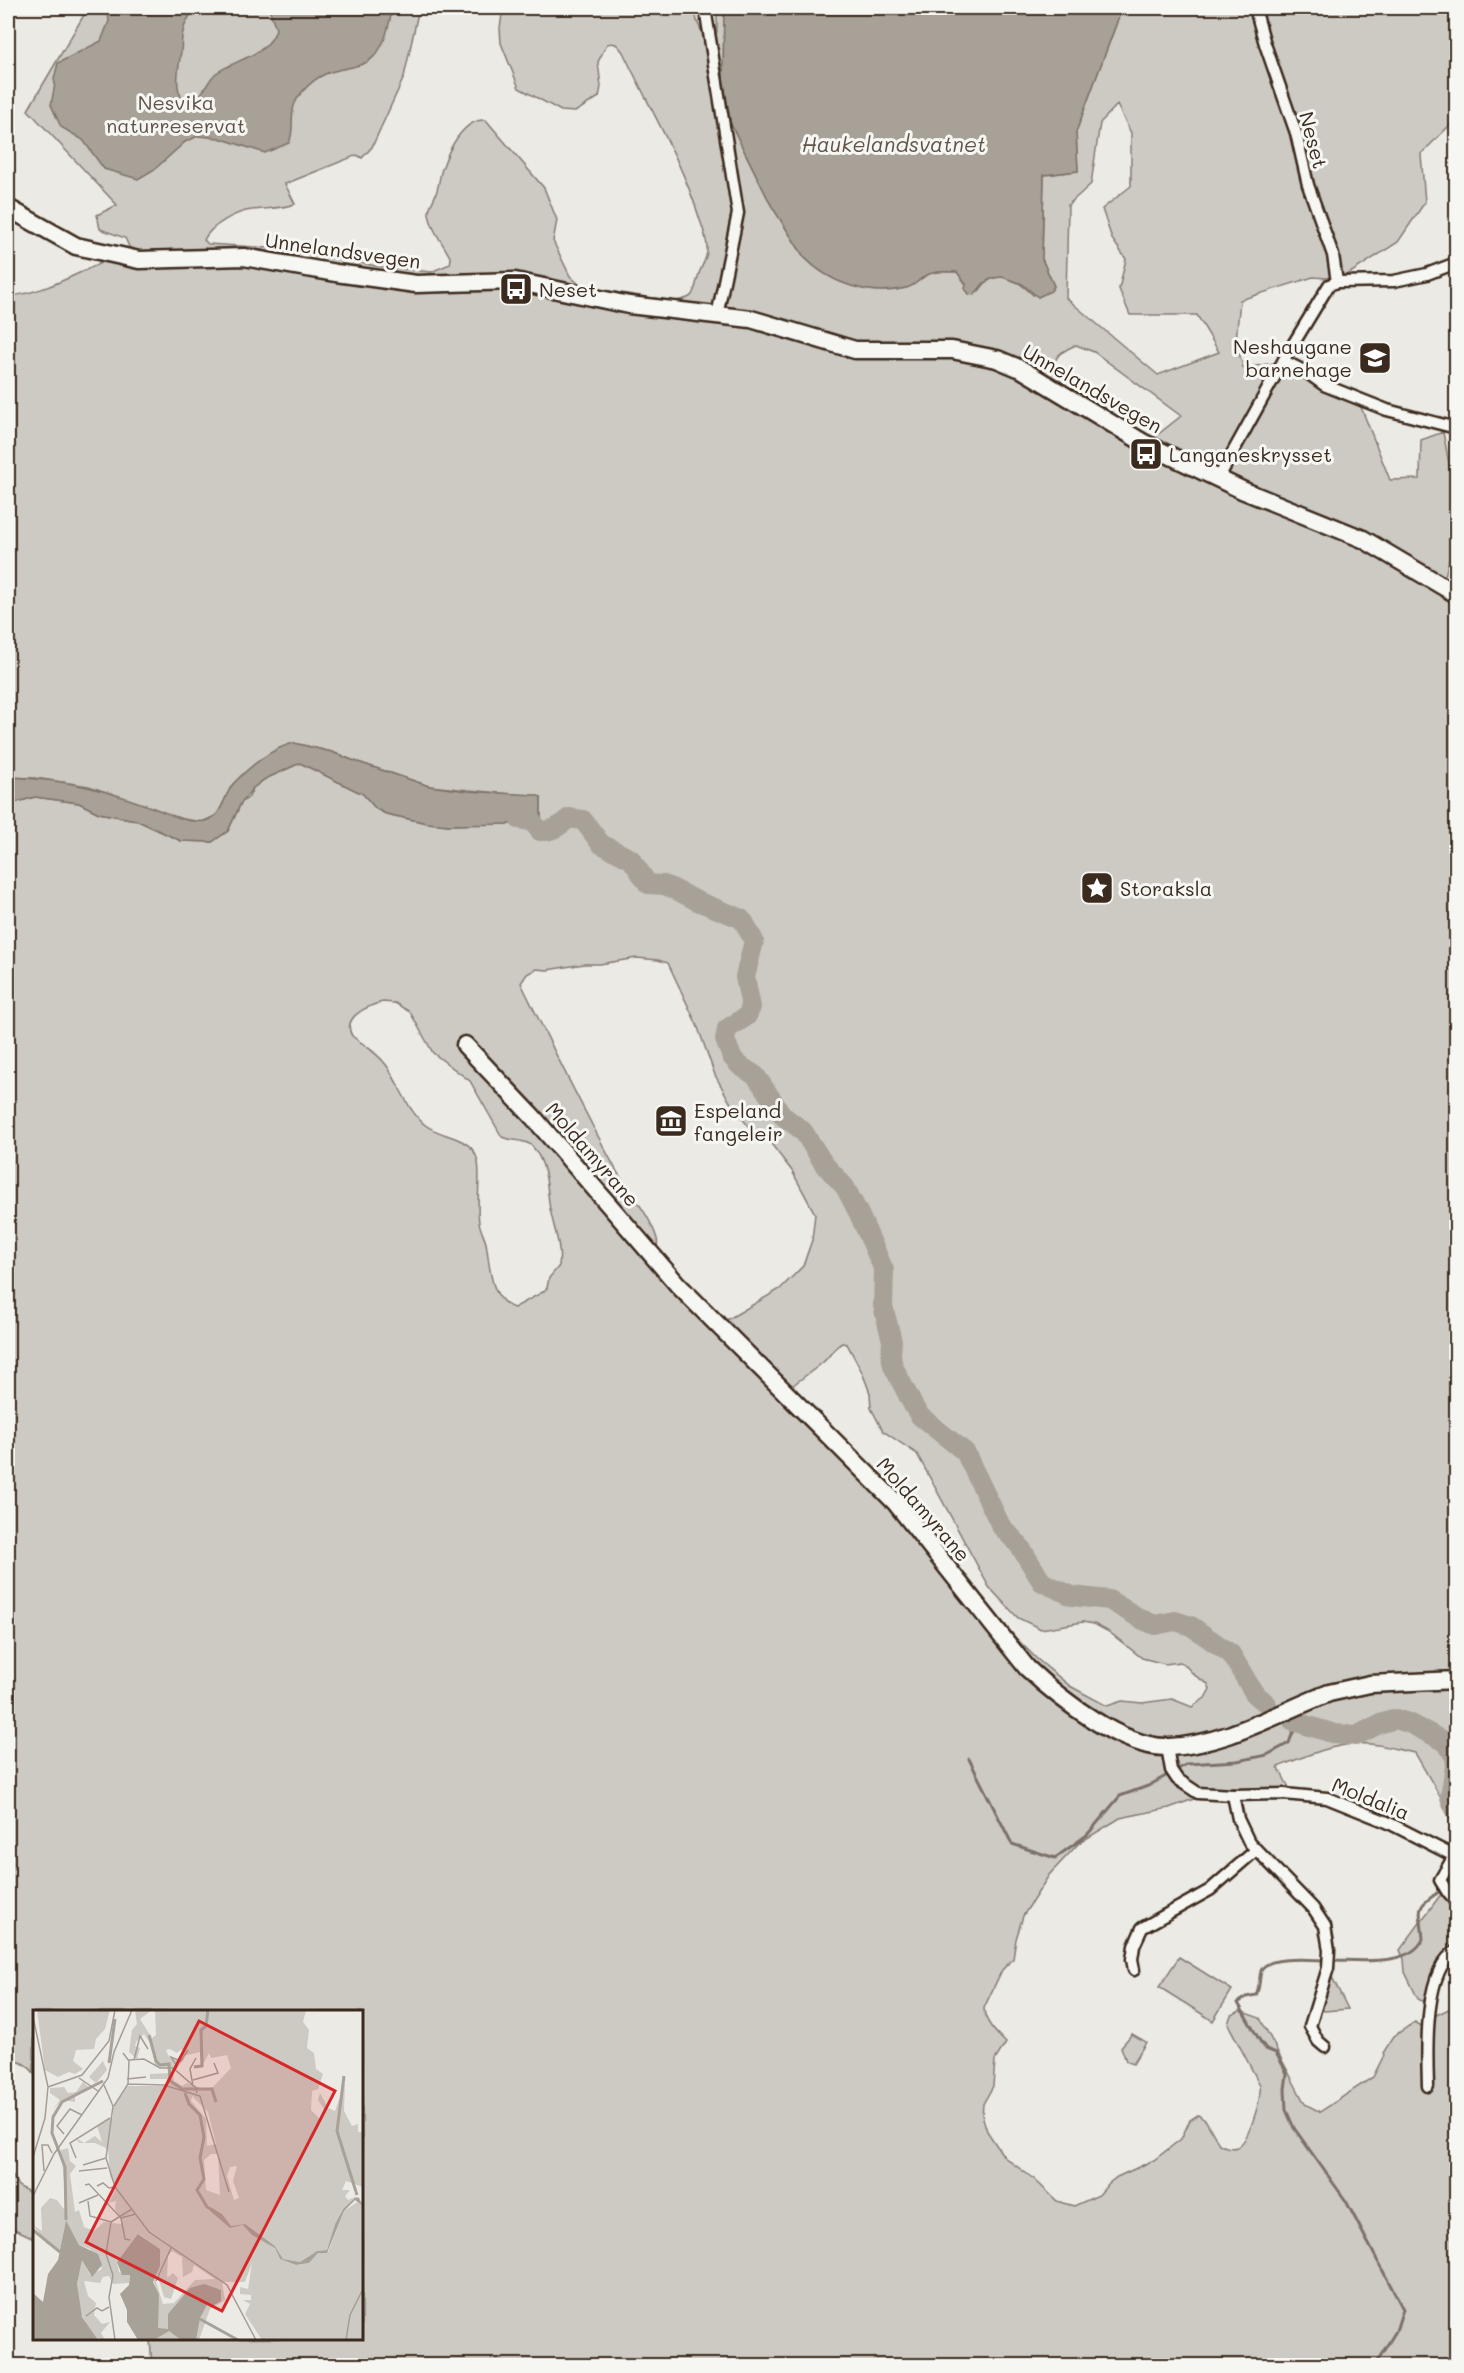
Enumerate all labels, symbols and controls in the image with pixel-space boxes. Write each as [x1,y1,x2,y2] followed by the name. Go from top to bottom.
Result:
[106,89,246,138] park label: Nesvika naturreservat
[1294,109,1334,171] street label: Neset
[802,130,986,157] water label: Haukelandsvatnet
[264,226,422,274] street label: Unnelandsvegen
[498,271,534,307] bus stop icon: Neset
[539,276,597,302] place label: Neset
[1233,333,1352,382] place label: Neshaugane barnehage
[1019,338,1167,438] street label: Unnelandsvegen
[1357,340,1393,376] school or university icon: Neshaugane barnehage
[1128,436,1164,472] bus stop icon: Langaneskrysset
[1169,441,1332,467] place label: Langaneskrysset
[1079,870,1115,906] place icon: Storaksla
[1120,875,1212,901] place label: Storaksla
[540,1096,646,1212] street label: Moldamyrane
[694,1097,783,1146] place label: Espeland fangeleir
[653,1103,689,1139] museum icon: Espeland fangeleir
[871,1451,977,1567] street label: Moldamyrane
[1328,1771,1414,1825] street label: Moldalia
[33,2010,363,2340] inset map

